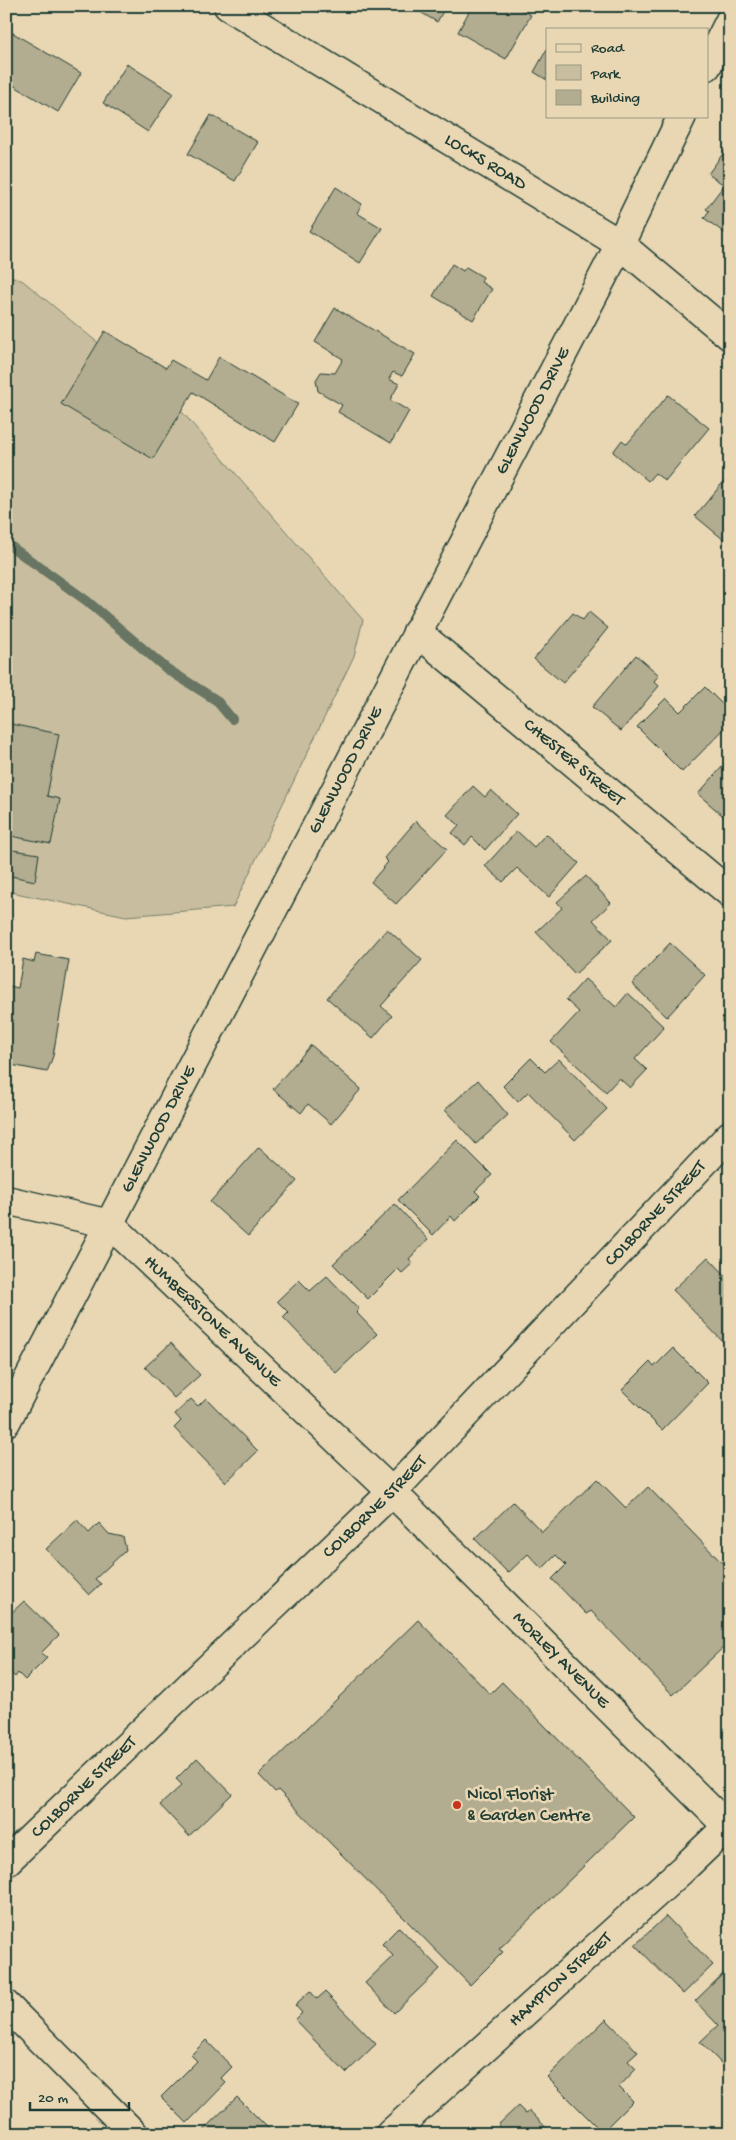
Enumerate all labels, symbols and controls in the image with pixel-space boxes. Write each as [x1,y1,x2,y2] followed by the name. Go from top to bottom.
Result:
[546,28,708,118] legend
[591,40,625,58] text: Road
[590,66,621,84] text: Park
[590,90,640,108] text: Building
[440,129,530,195] street label: LOCKS ROAD
[491,343,575,478] street label: GLENWOOD DRIVE
[304,702,388,837] street label: GLENWOOD DRIVE
[519,714,629,812] street label: CHESTER STREET
[117,1061,201,1197] street label: GLENWOOD DRIVE
[600,1156,711,1271] street label: COLBORNE STREET
[139,1251,286,1392] street label: HUMBERSTONE AVENUE
[319,1450,432,1563] street label: COLBORNE STREET
[508,1607,614,1714] street label: MORLEY AVENUE
[27,1731,142,1843] street label: COLBORNE STREET
[467,1785,591,1827] place label: Nicol Florist & Garden Centre
[451,1799,463,1811] marker: Nicol Florist & Garden Centre
[505,1927,617,2032] street label: HAMPTON STREET
[30,2080,129,2112] scale bar
[38,2090,68,2108] text: 20 m

